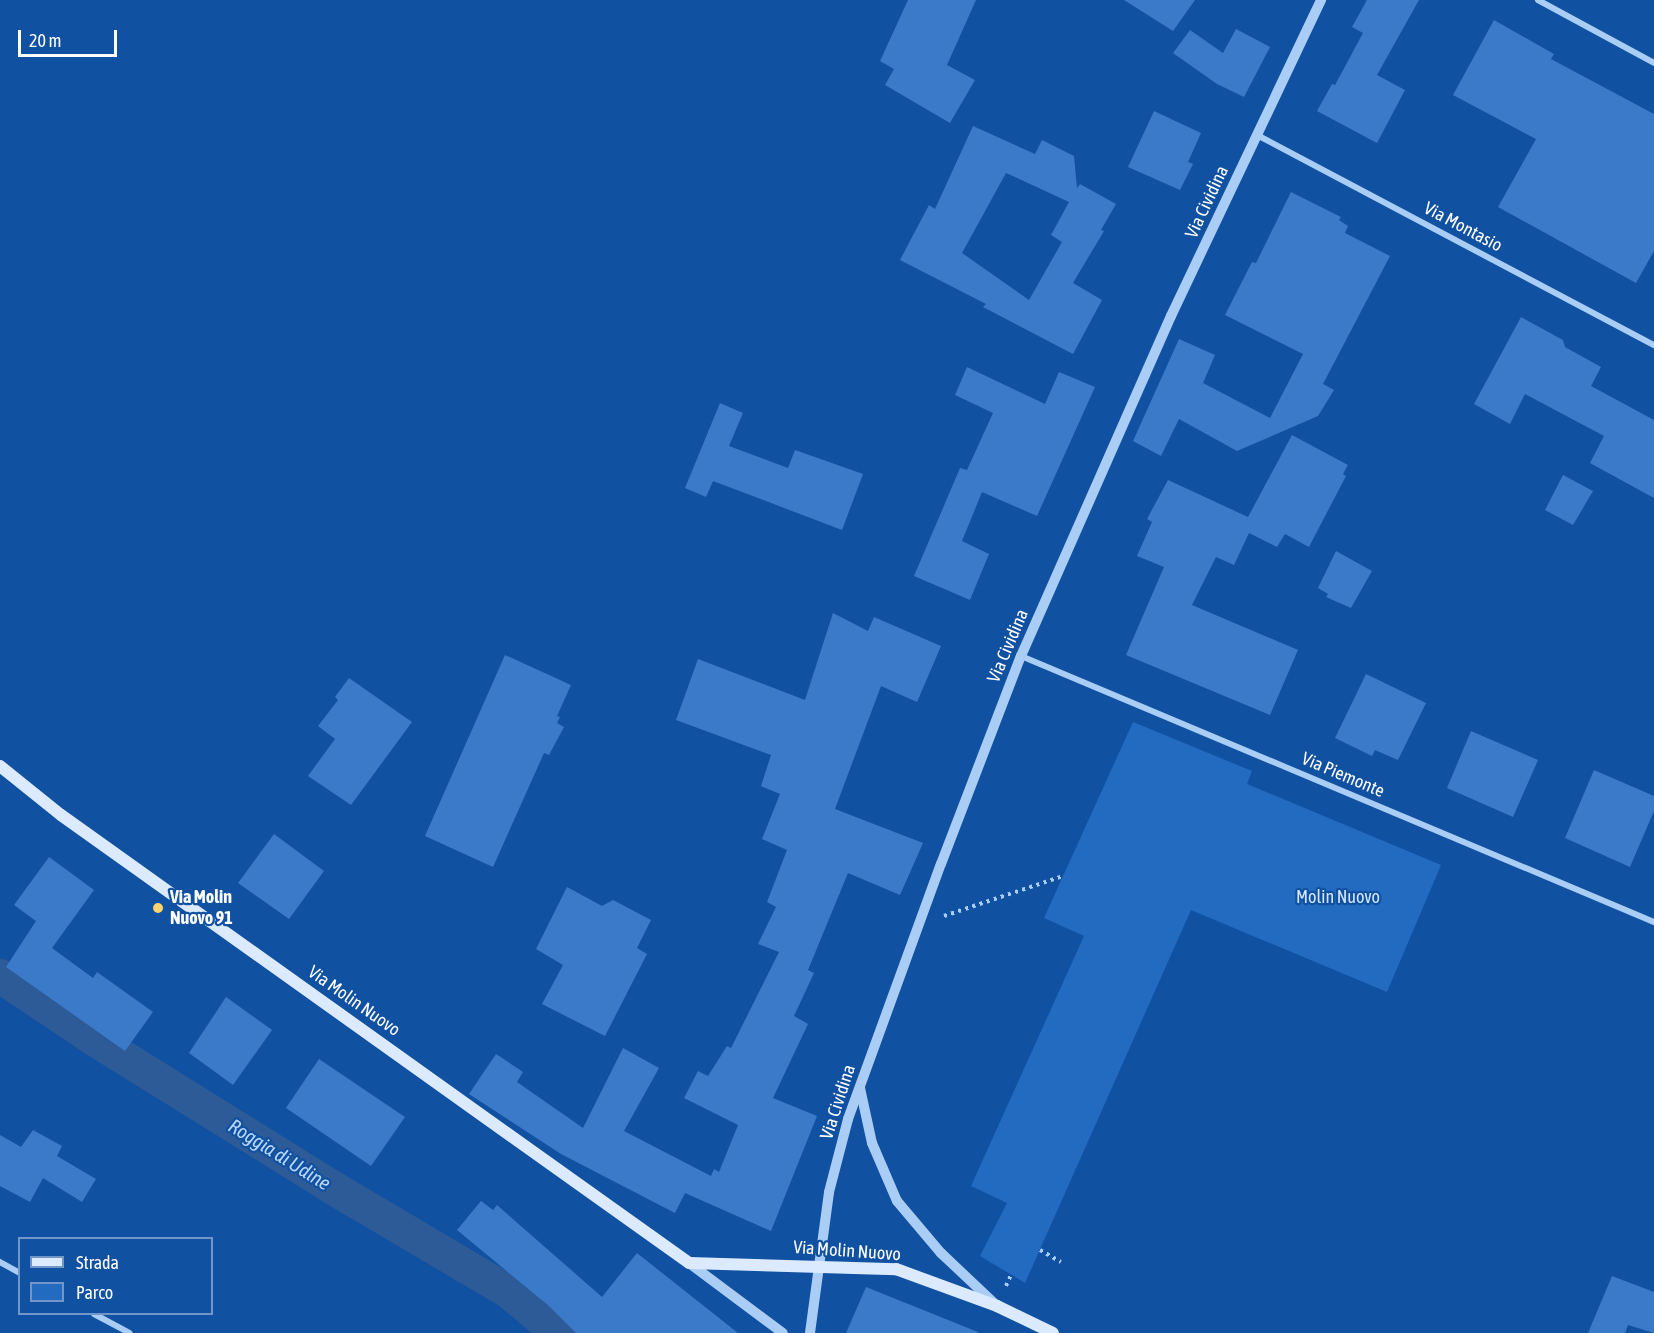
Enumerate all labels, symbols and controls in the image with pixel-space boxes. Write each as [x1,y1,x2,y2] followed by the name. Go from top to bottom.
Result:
[21,18,120,56] scale bar
[29,30,61,51] text: 20 m
[1181,162,1233,242] street label: Via Cividina
[1420,197,1506,257] street label: Via Montasio
[983,606,1033,686] street label: Via Cividina
[1298,748,1388,802] street label: Via Piemonte
[1296,886,1380,908] park label: Molin Nuovo
[170,887,233,930] place label: Via Molin Nuovo 91
[151,901,165,915] marker: Via Molin Nuovo 91
[304,961,404,1041] street label: Via Molin Nuovo
[816,1062,860,1142] street label: Via Cividina
[224,1113,336,1195] water label: Roggia di Udine
[793,1236,901,1266] street label: Via Molin Nuovo
[18,1237,213,1315] legend
[76,1252,119,1273] text: Strada
[76,1282,113,1303] text: Parco

